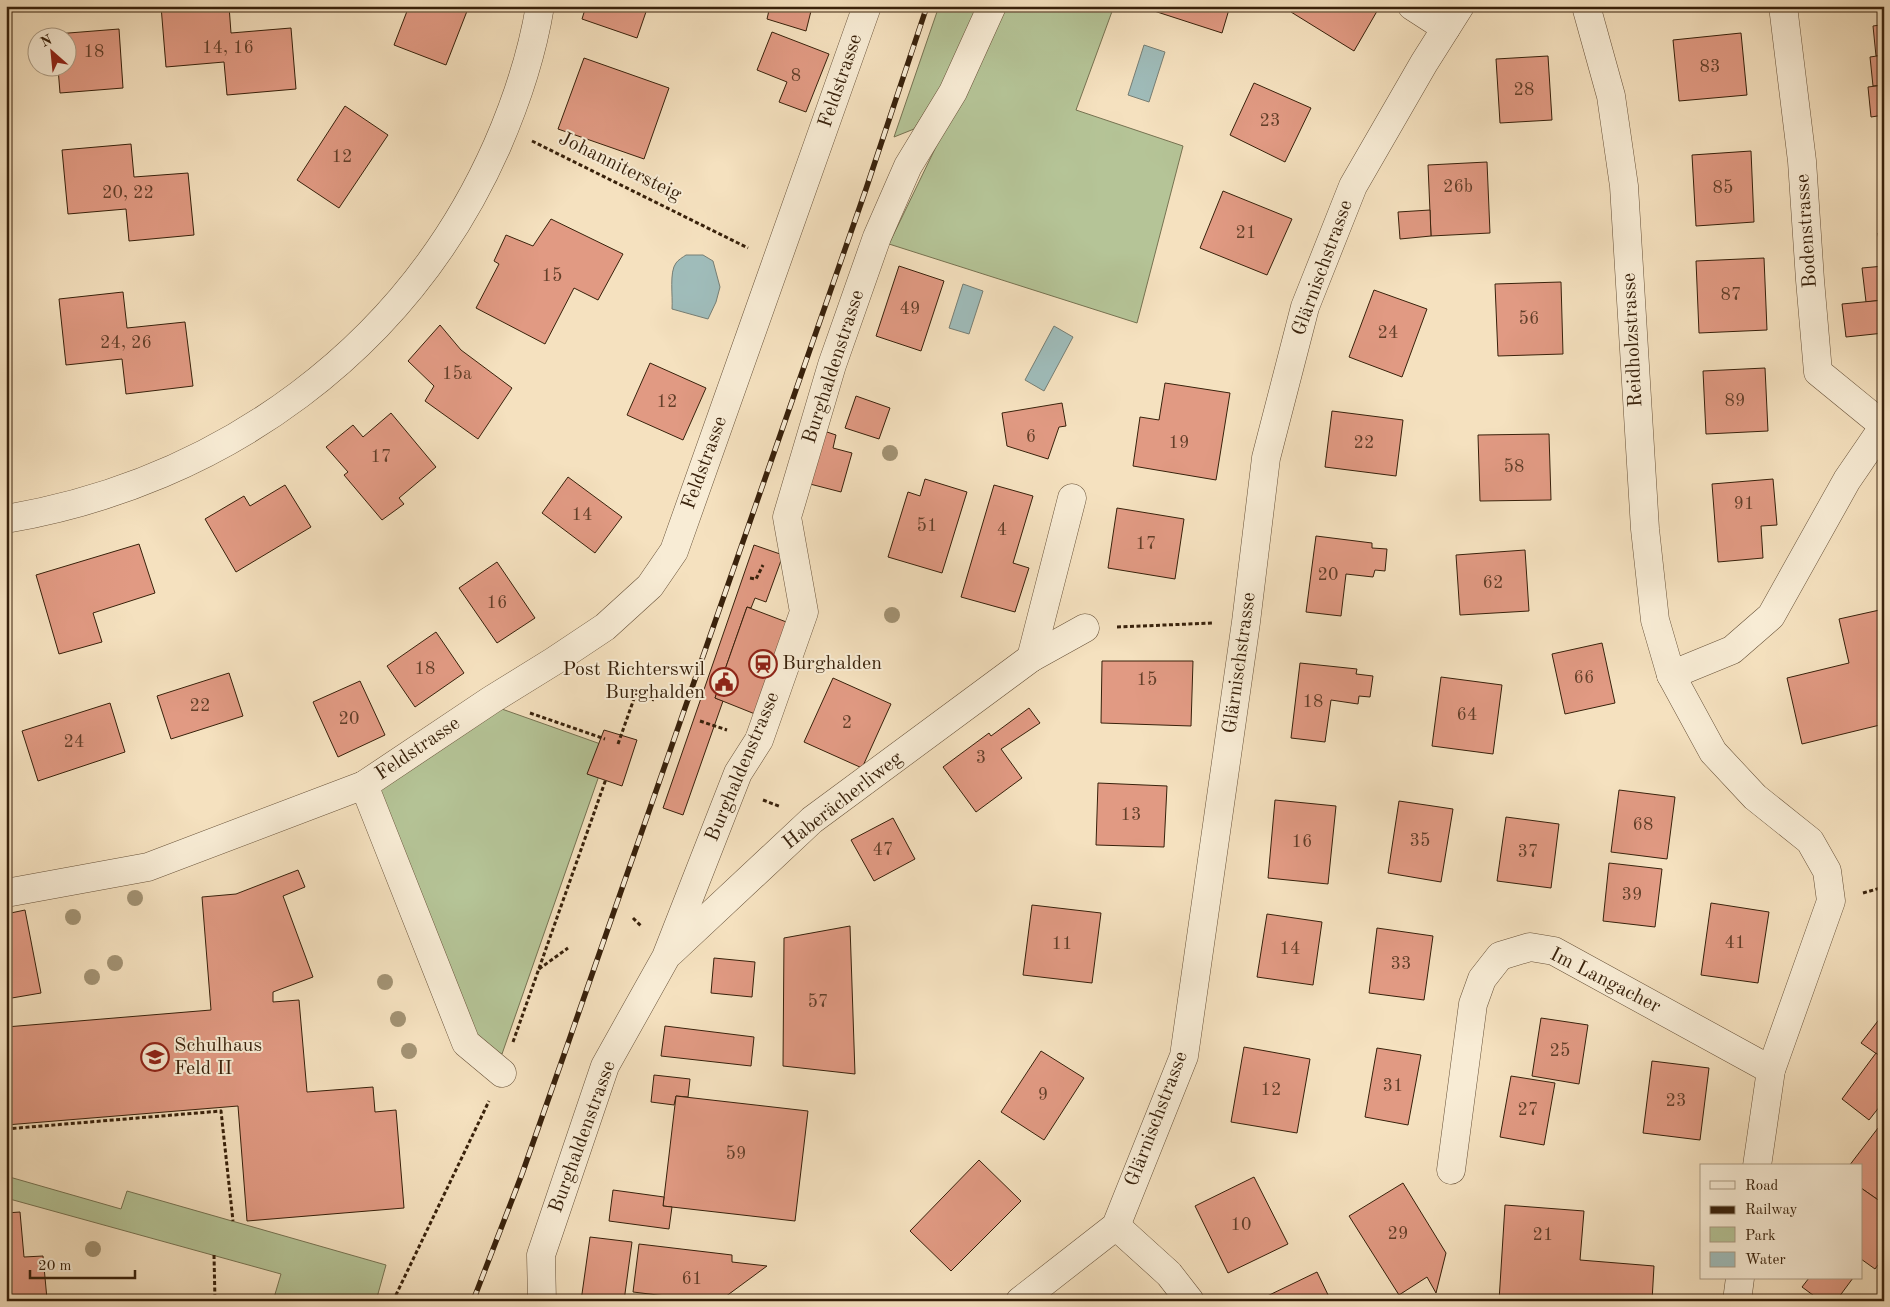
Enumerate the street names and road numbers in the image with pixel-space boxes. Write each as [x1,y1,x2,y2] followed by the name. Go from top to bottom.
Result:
[816,32,866,130] street label: Feldstrasse
[555,129,685,205] street label: Johannitersteig
[1793,173,1821,289] street label: Bodenstrasse
[1289,198,1357,338] street label: Glärnischstrasse
[1619,272,1647,408] street label: Reidholzstrasse
[800,288,868,446] street label: Burghaldenstrasse
[679,414,731,512] street label: Feldstrasse
[1220,591,1260,735] street label: Glärnischstrasse
[702,689,784,845] street label: Burghaldenstrasse
[372,713,464,785] street label: Feldstrasse
[780,748,907,854] street label: Haberächerliweg
[1546,945,1664,1017] street label: Im Langacher
[1122,1049,1192,1189] street label: Glärnischstrasse
[546,1058,620,1216] street label: Burghaldenstrasse

